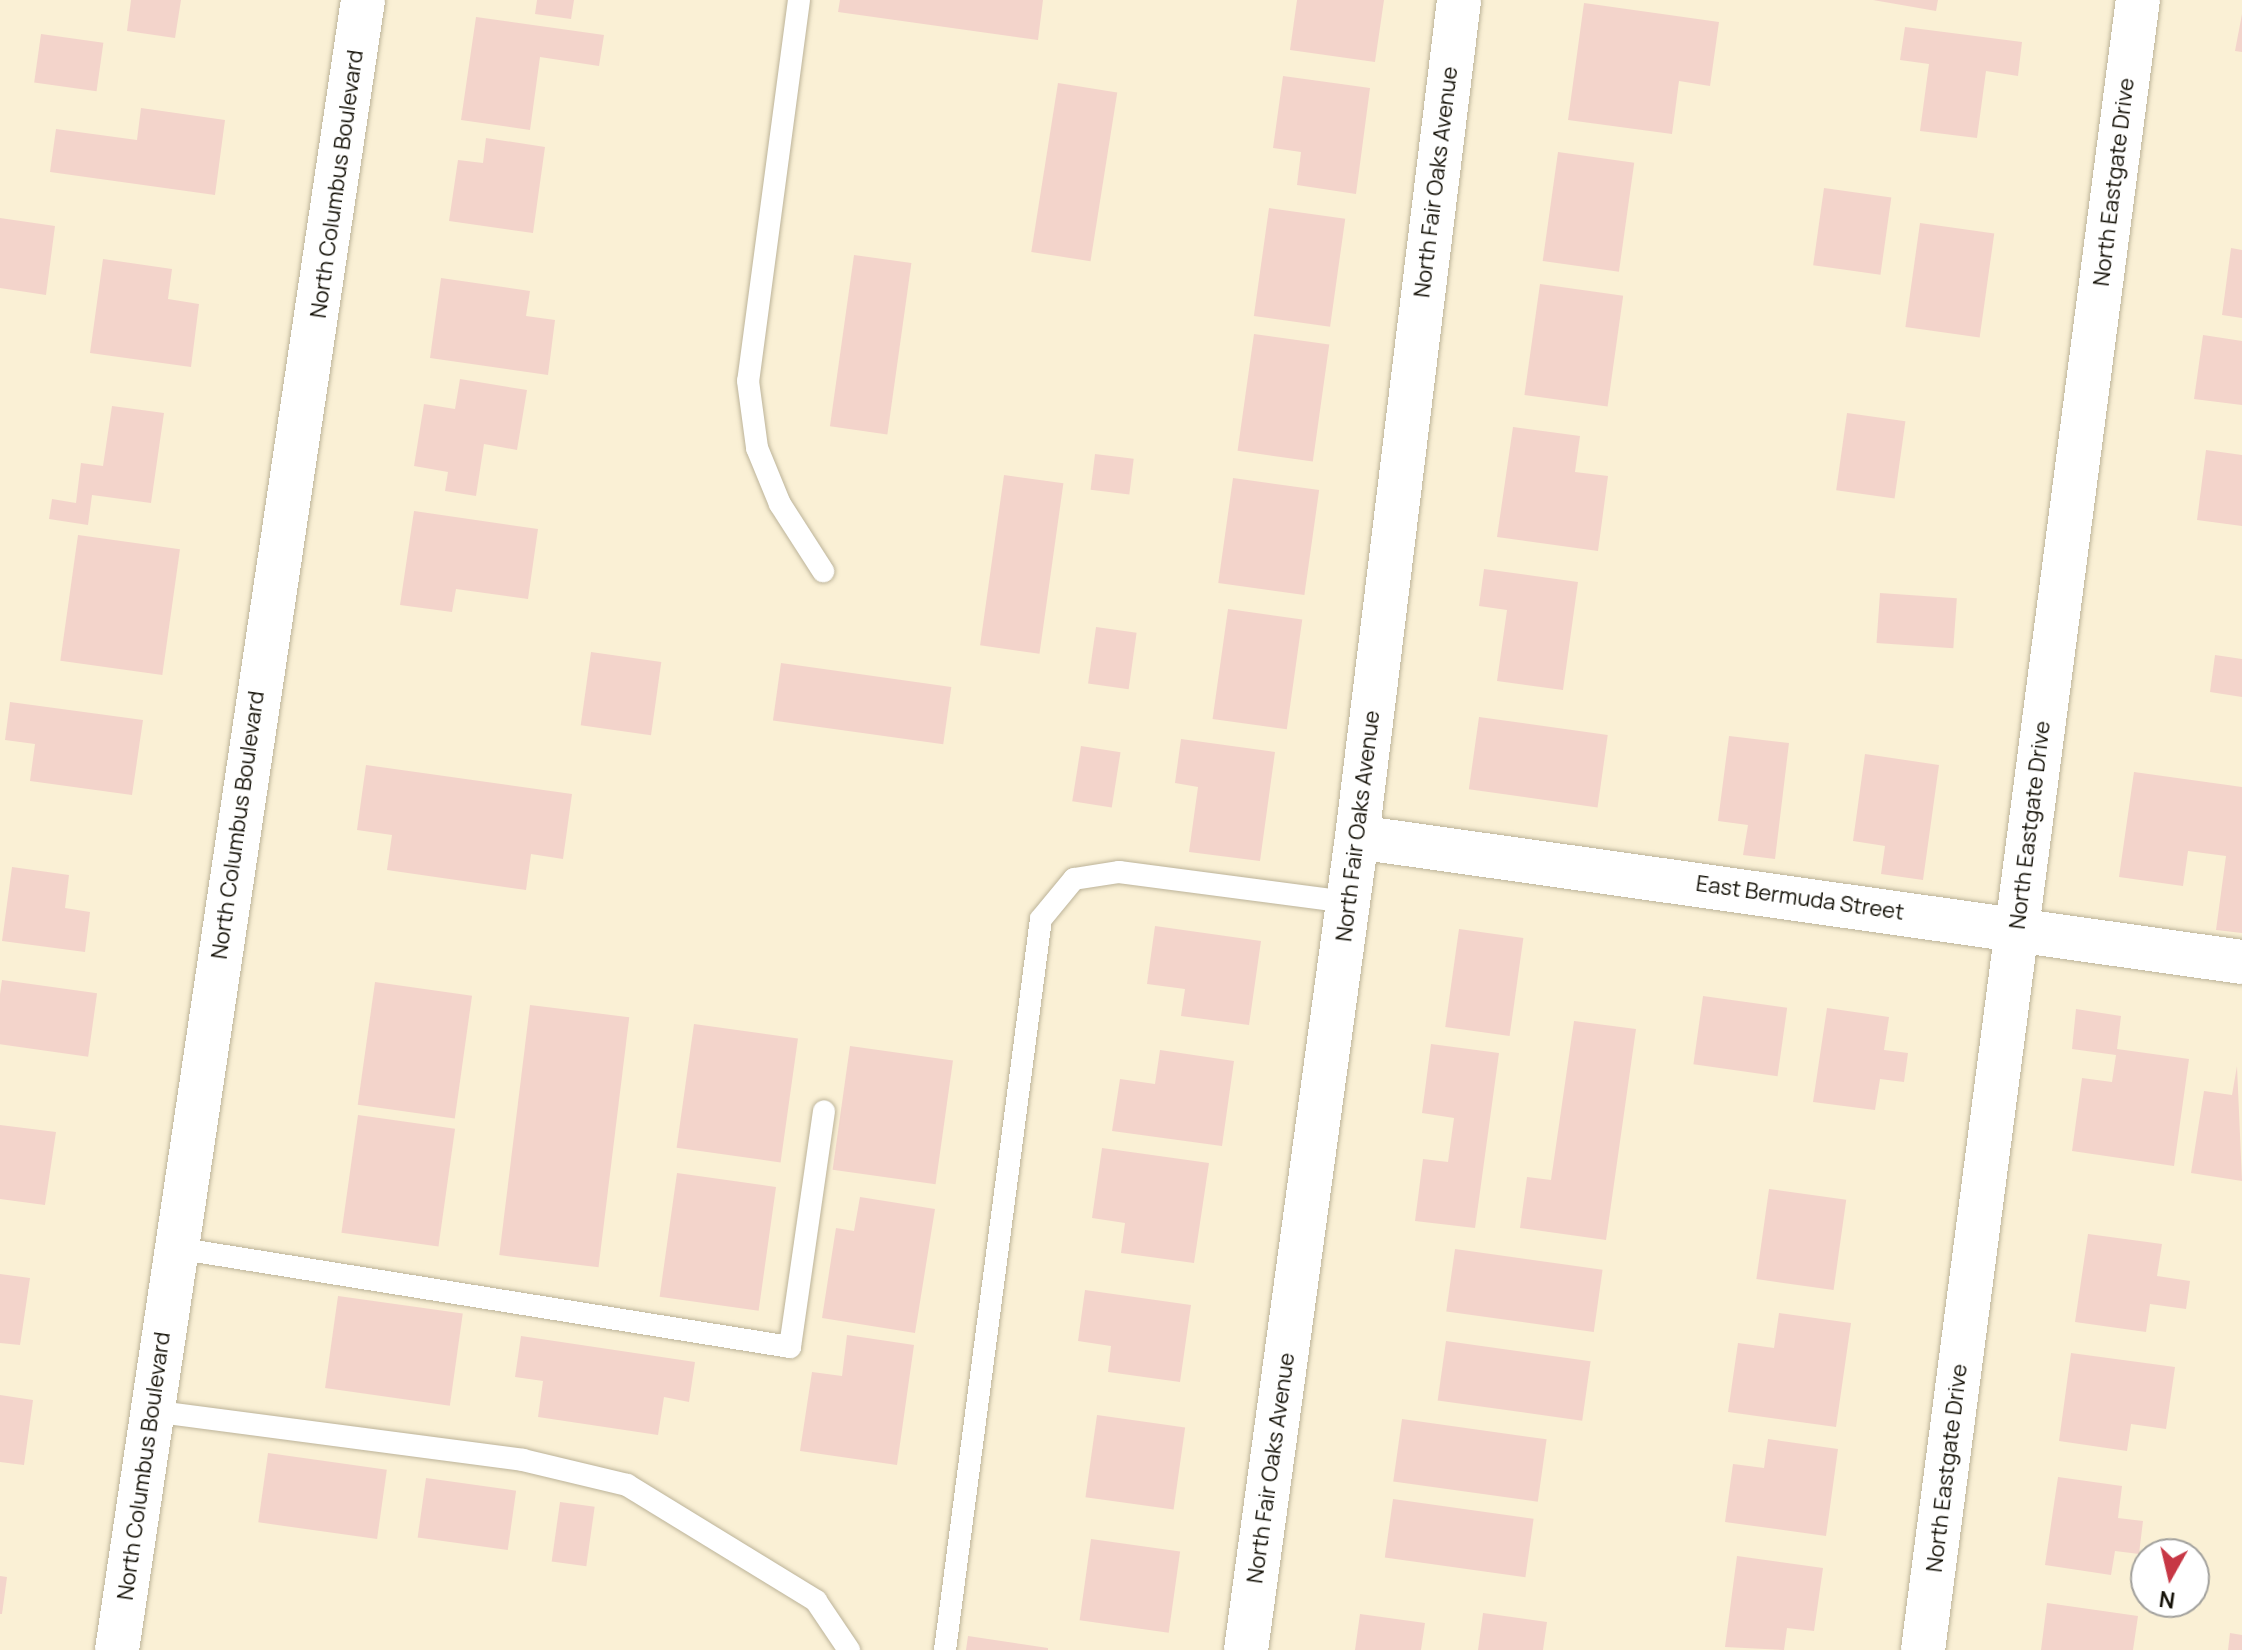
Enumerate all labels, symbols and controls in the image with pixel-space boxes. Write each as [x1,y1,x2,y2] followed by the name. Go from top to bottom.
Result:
[305,48,369,320] street label: North Columbus Boulevard
[1409,65,1463,299] street label: North Fair Oaks Avenue
[2088,76,2140,288] street label: North Eastgate Drive
[206,689,270,961] street label: North Columbus Boulevard
[1331,709,1385,943] street label: North Fair Oaks Avenue
[2004,719,2056,931] street label: North Eastgate Drive
[1694,870,1906,926] street label: East Bermuda Street
[112,1330,176,1602] street label: North Columbus Boulevard
[1242,1351,1300,1585] street label: North Fair Oaks Avenue
[1921,1362,1973,1574] street label: North Eastgate Drive
[2130,1538,2210,1618] north arrow
[2157,1584,2177,1616] text: N

